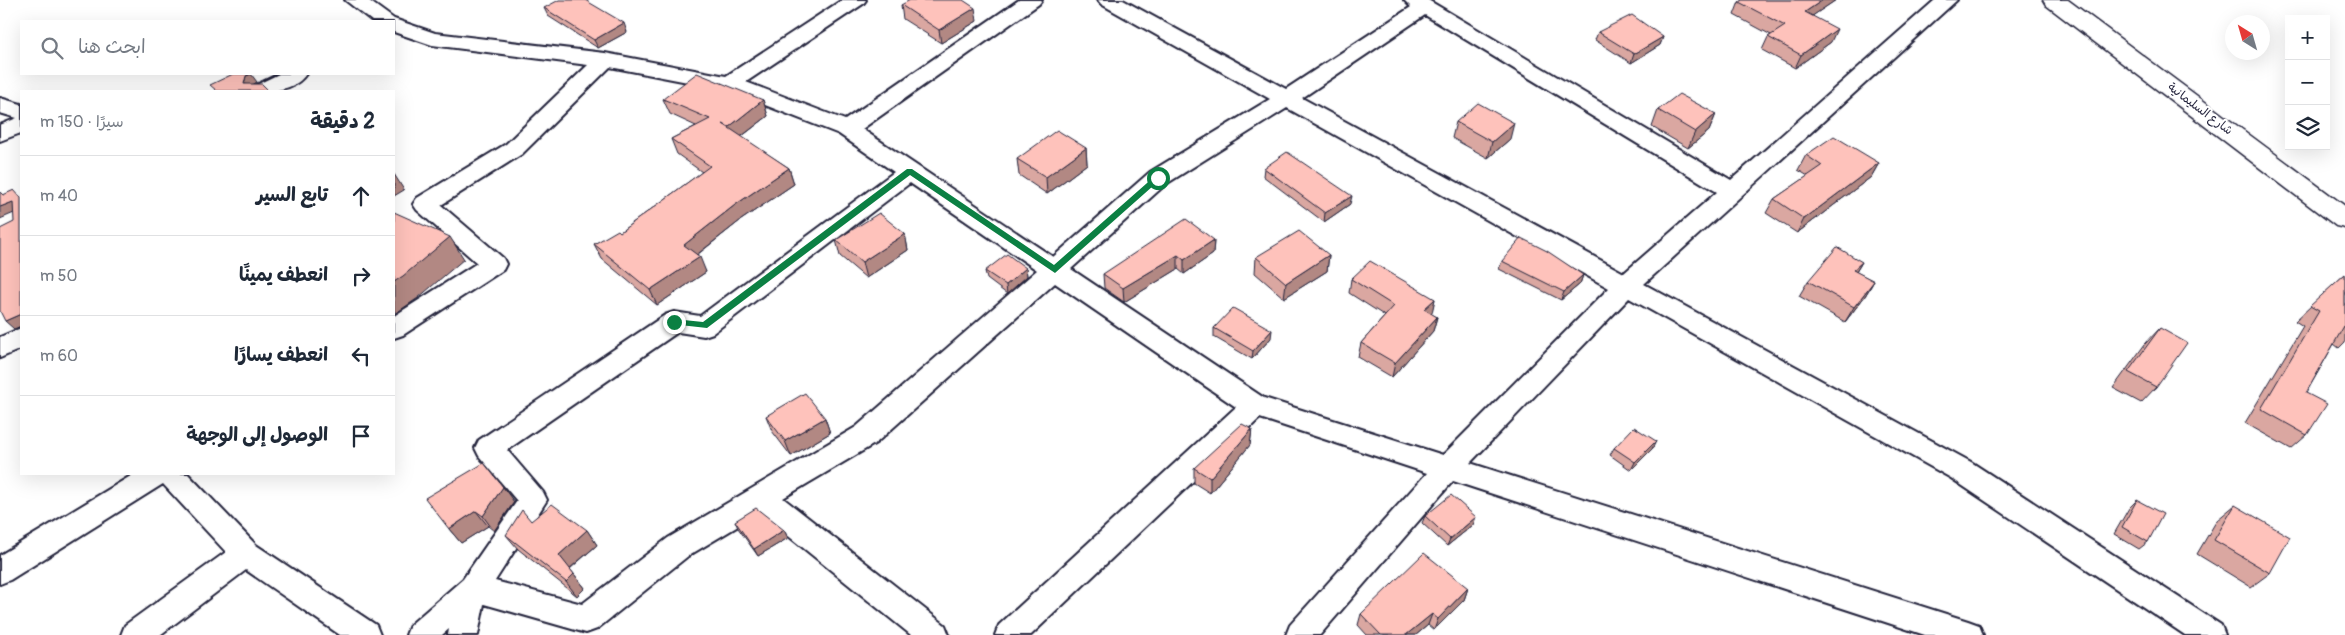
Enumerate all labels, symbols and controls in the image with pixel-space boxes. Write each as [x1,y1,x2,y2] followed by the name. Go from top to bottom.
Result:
[2225,15,2270,60] north arrow
[2285,15,2330,150] map controls
[2285,15,2330,60] button: +
[20,20,395,75] search box
[38,34,66,62] icon: search
[78,35,146,59] text: ابحث هنا
[2285,60,2330,105] button: −
[2164,80,2235,139] street label: شارع السليمانية
[2285,105,2330,150] button: layers
[310,108,375,135] text: 2 دقيقة
[40,112,124,132] text: سيرًا · 150 m
[1147,167,1170,190] route start
[347,182,375,210] icon: ahead
[256,183,328,207] text: تابع السير
[40,186,78,206] text: 40 m
[347,262,375,290] icon: right
[239,263,328,287] text: انعطف يمينًا
[40,266,77,286] text: 50 m
[663,311,686,334] route end
[347,342,375,370] icon: left
[234,343,328,367] text: انعطف يسارًا
[40,346,78,366] text: 60 m
[347,422,375,450] icon: arrive
[186,423,328,447] text: الوصول إلى الوجهة

